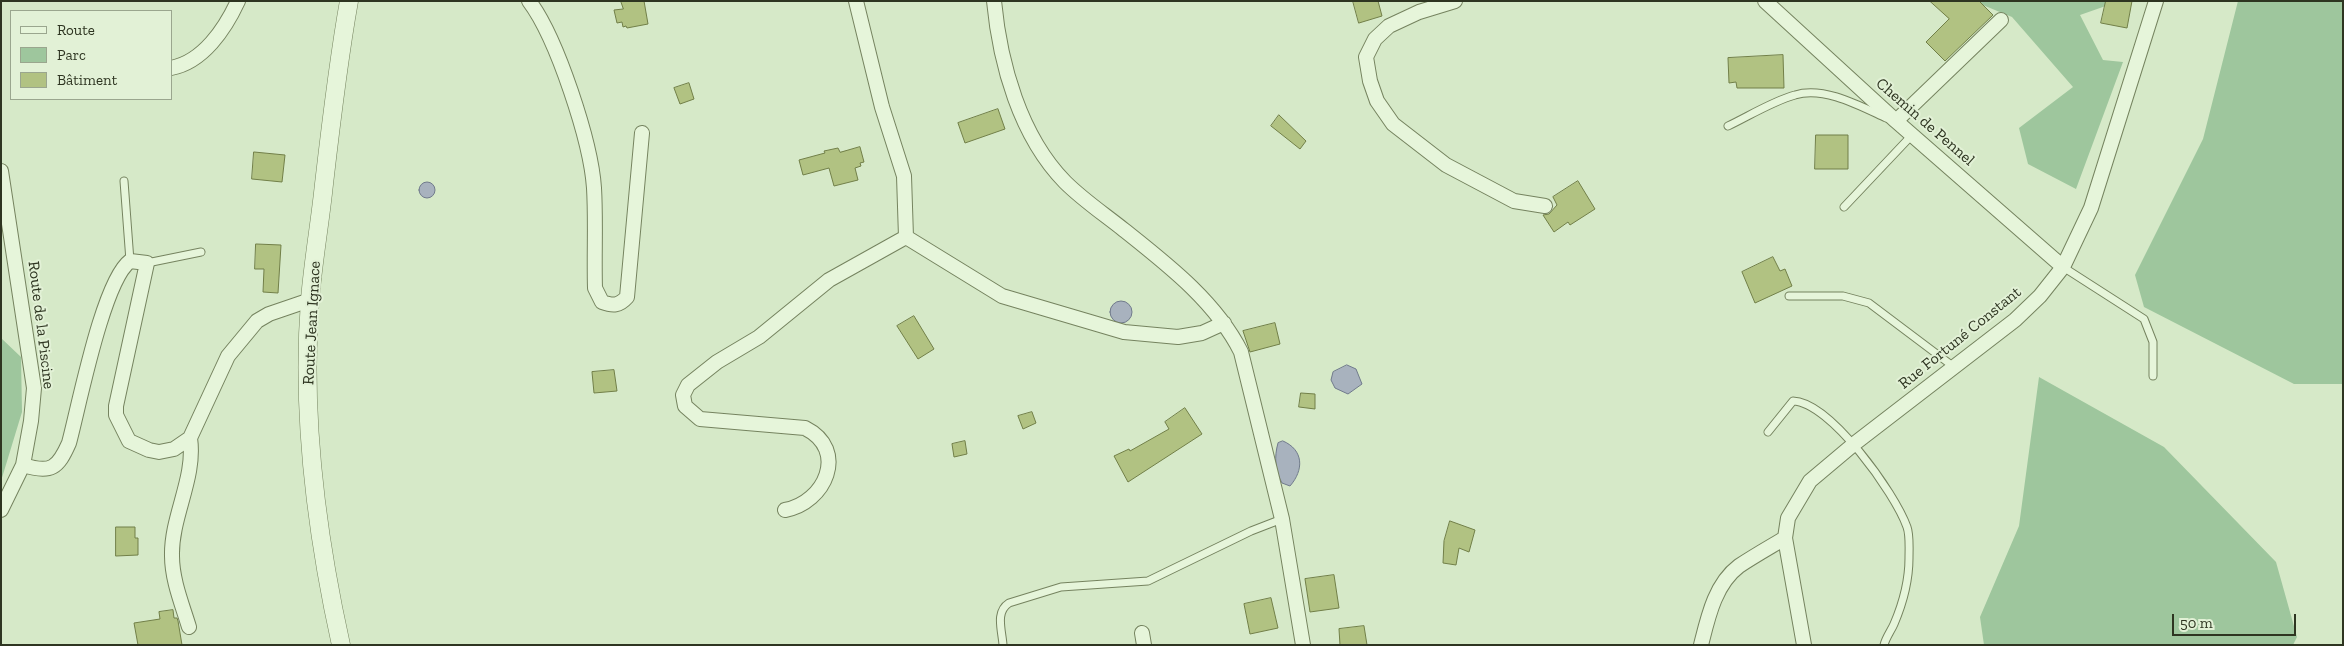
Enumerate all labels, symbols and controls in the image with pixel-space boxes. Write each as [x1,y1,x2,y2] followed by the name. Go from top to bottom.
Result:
[10,10,172,100] legend
[57,21,95,39] text: Route
[57,46,86,64] text: Parc
[57,71,117,89] text: Bâtiment
[1872,74,1978,170] street label: Chemin de Pennel
[24,260,58,390] street label: Route de la Piscine
[299,260,325,386] street label: Route Jean Ignace
[1895,283,2025,393] street label: Rue Fortuné Constant
[2174,604,2298,636] scale bar
[2180,614,2213,632] text: 50 m

